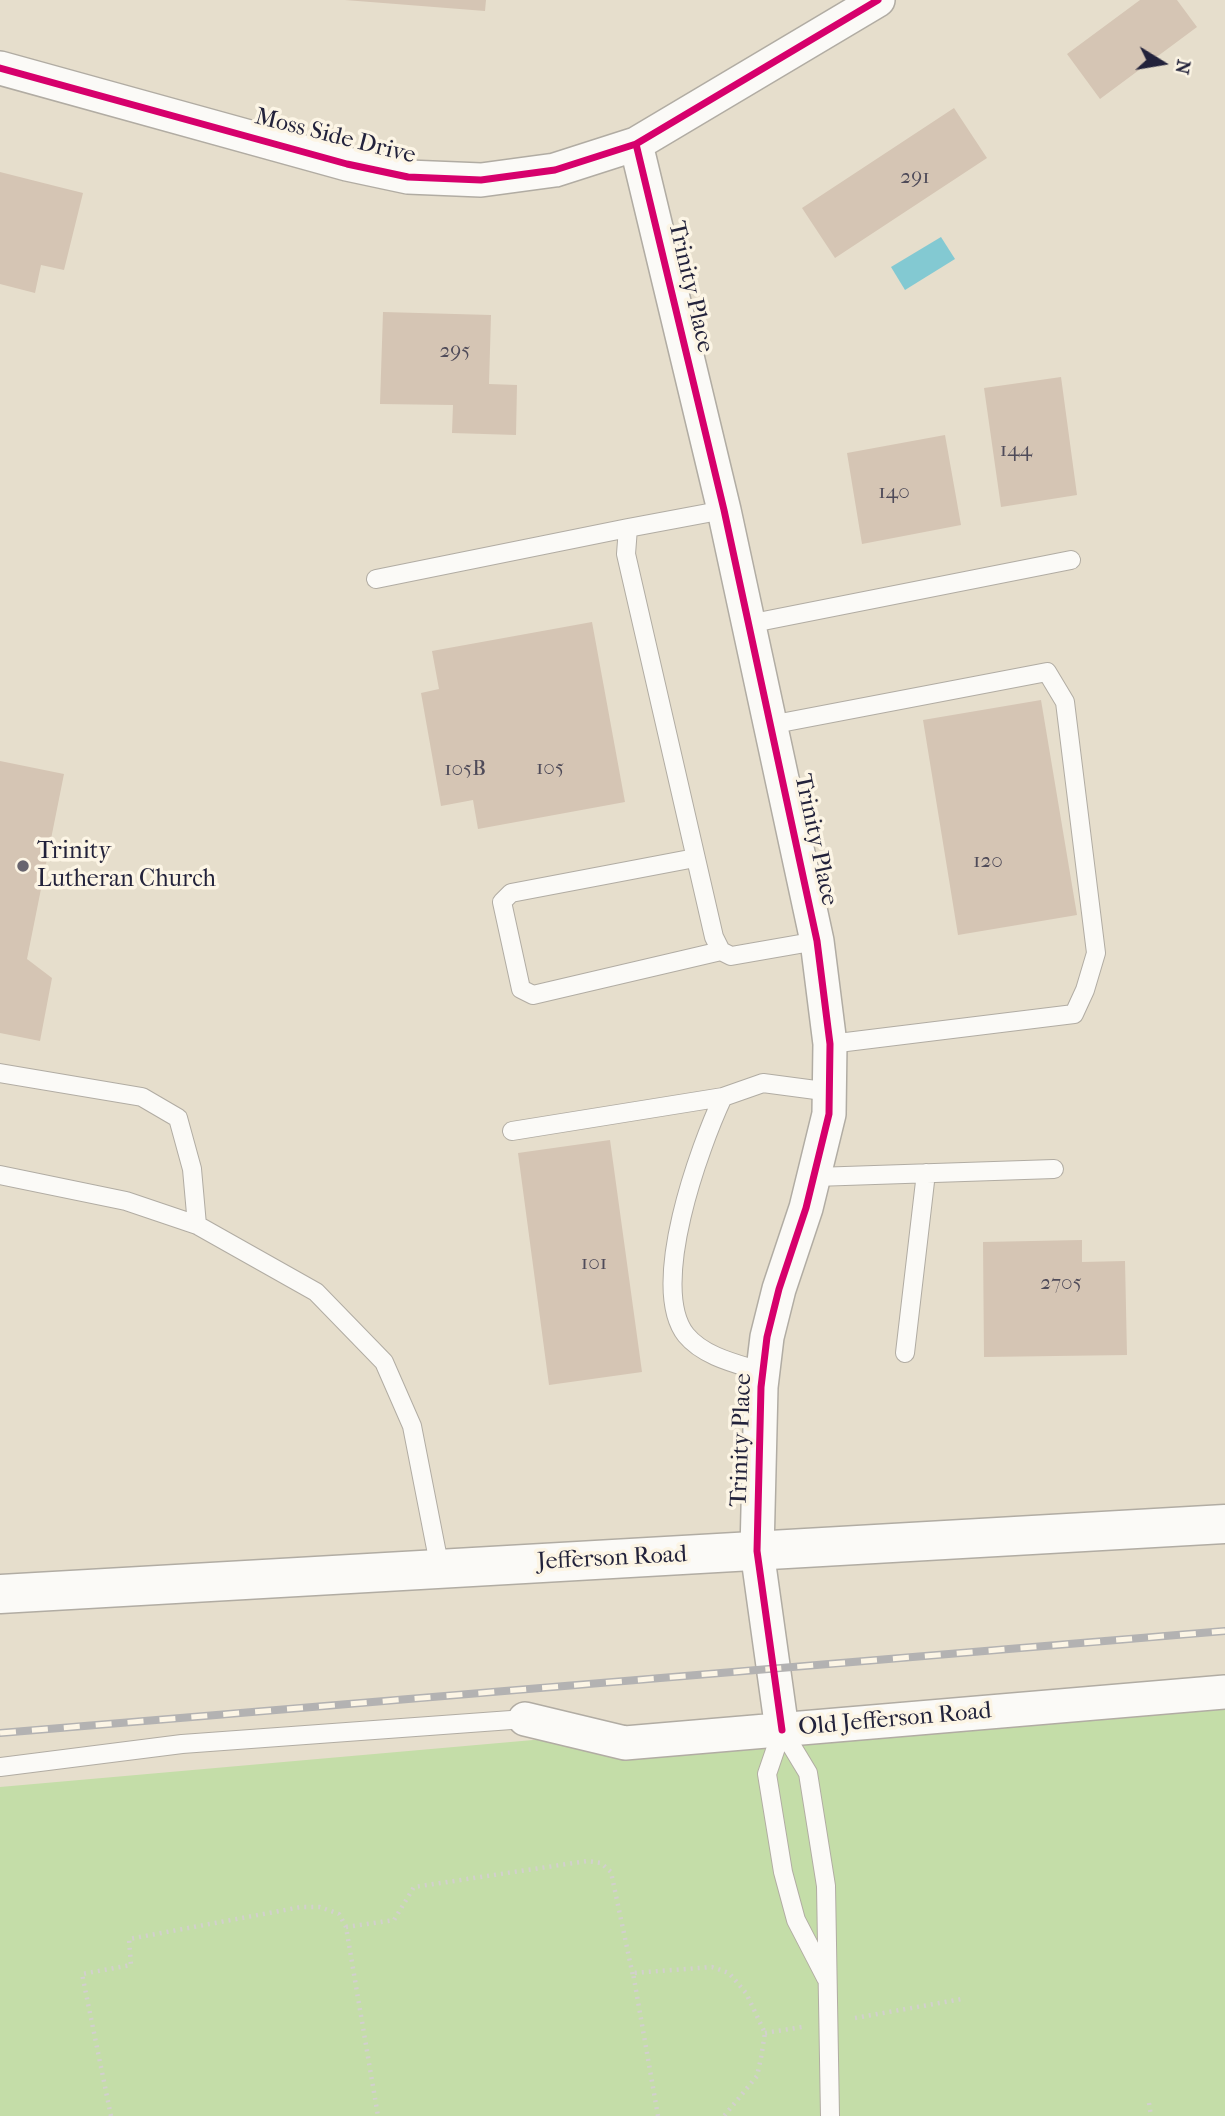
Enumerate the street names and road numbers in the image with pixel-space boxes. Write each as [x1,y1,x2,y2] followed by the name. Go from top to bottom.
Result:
[252,103,418,171] street label: Moss Side Drive
[661,219,719,355] street label: Trinity Place
[787,772,843,908] street label: Trinity Place
[725,1373,759,1507] street label: Trinity Place
[536,1541,688,1577] street label: Jefferson Road
[797,1697,993,1743] street label: Old Jefferson Road

